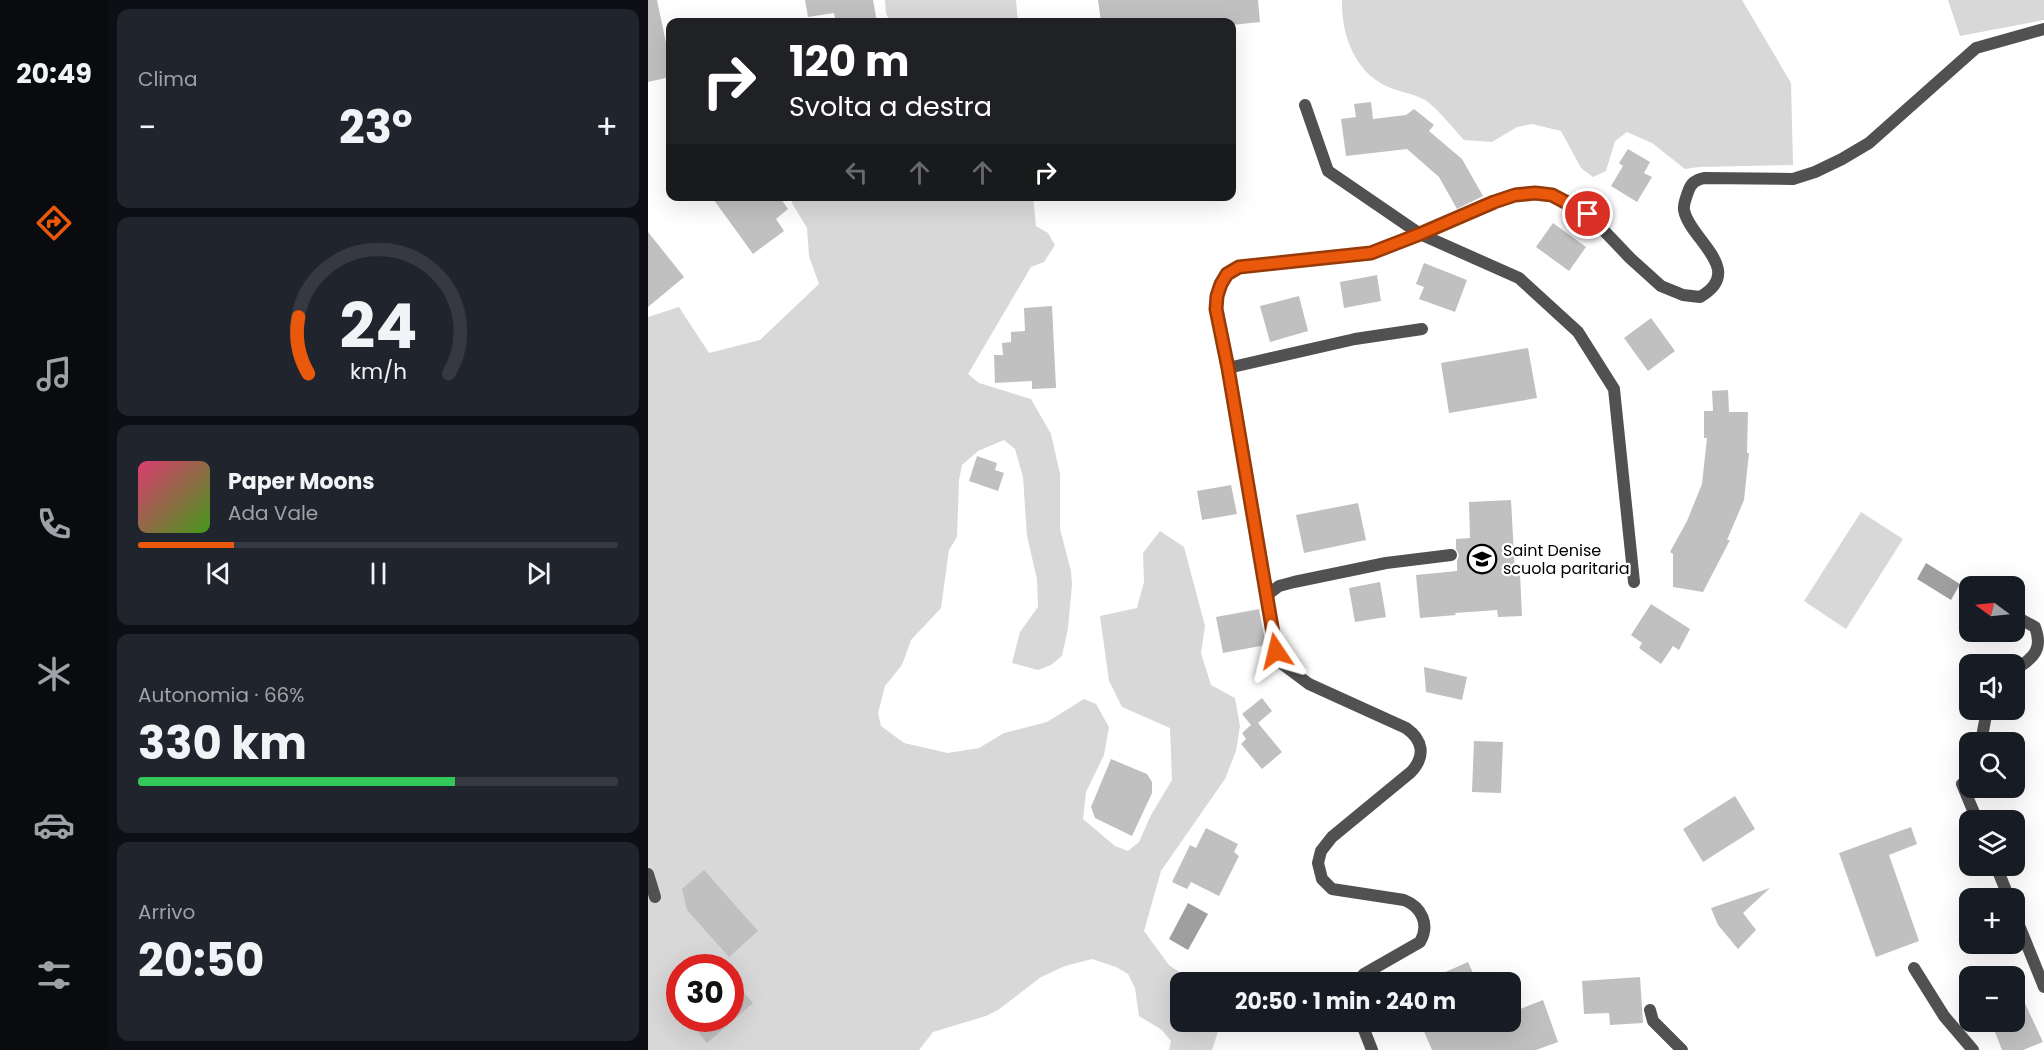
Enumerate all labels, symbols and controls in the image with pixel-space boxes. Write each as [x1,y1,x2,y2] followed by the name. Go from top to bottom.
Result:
[789,32,910,91] text: 120 m
[690,42,768,120] icon: right
[16,55,92,92] text: 20:49
[138,65,197,93] text: Clima
[789,88,992,125] text: Svolta a destra
[339,96,413,159] text: 23°
[138,104,156,151] text: −
[595,104,618,151] text: +
[840,156,873,189] icon: left
[903,156,936,189] icon: ahead
[966,156,999,189] icon: ahead
[1029,156,1062,189] icon: right
[1562,188,1613,239] pin
[1571,197,1604,230] icon: arrive
[33,202,75,244] icon: directions
[339,282,417,370] text: 24
[33,353,75,395] icon: music
[349,356,407,387] text: km/h
[228,466,375,497] text: Paper Moons
[228,499,318,527] text: Ada Vale
[33,503,75,545] icon: phone
[1503,539,1629,580] place label: Saint Denise scuola paritaria
[1466,543,1498,575] school or university icon: Saint Denise scuola paritaria
[202,557,235,590] icon: previous
[362,557,395,590] icon: pause
[522,557,555,590] icon: next
[1959,576,2025,642] north arrow
[1959,576,2025,1032] map controls
[1244,619,1308,683] position arrow
[33,653,75,695] icon: climate
[1959,654,2025,720] button: sound
[138,681,305,709] text: Autonomia · 66%
[138,712,307,775] text: 330 km
[1959,732,2025,798] button: search
[33,804,75,846] icon: car
[1959,810,2025,876] button: layers
[1959,888,2025,954] button: +
[138,898,195,926] text: Arrivo
[138,929,264,992] text: 20:50
[33,954,75,996] icon: filters
[666,954,744,1032] speed limit sign: 30
[1959,966,2025,1032] button: −
[1235,986,1456,1017] text: 20:50 · 1 min · 240 m

